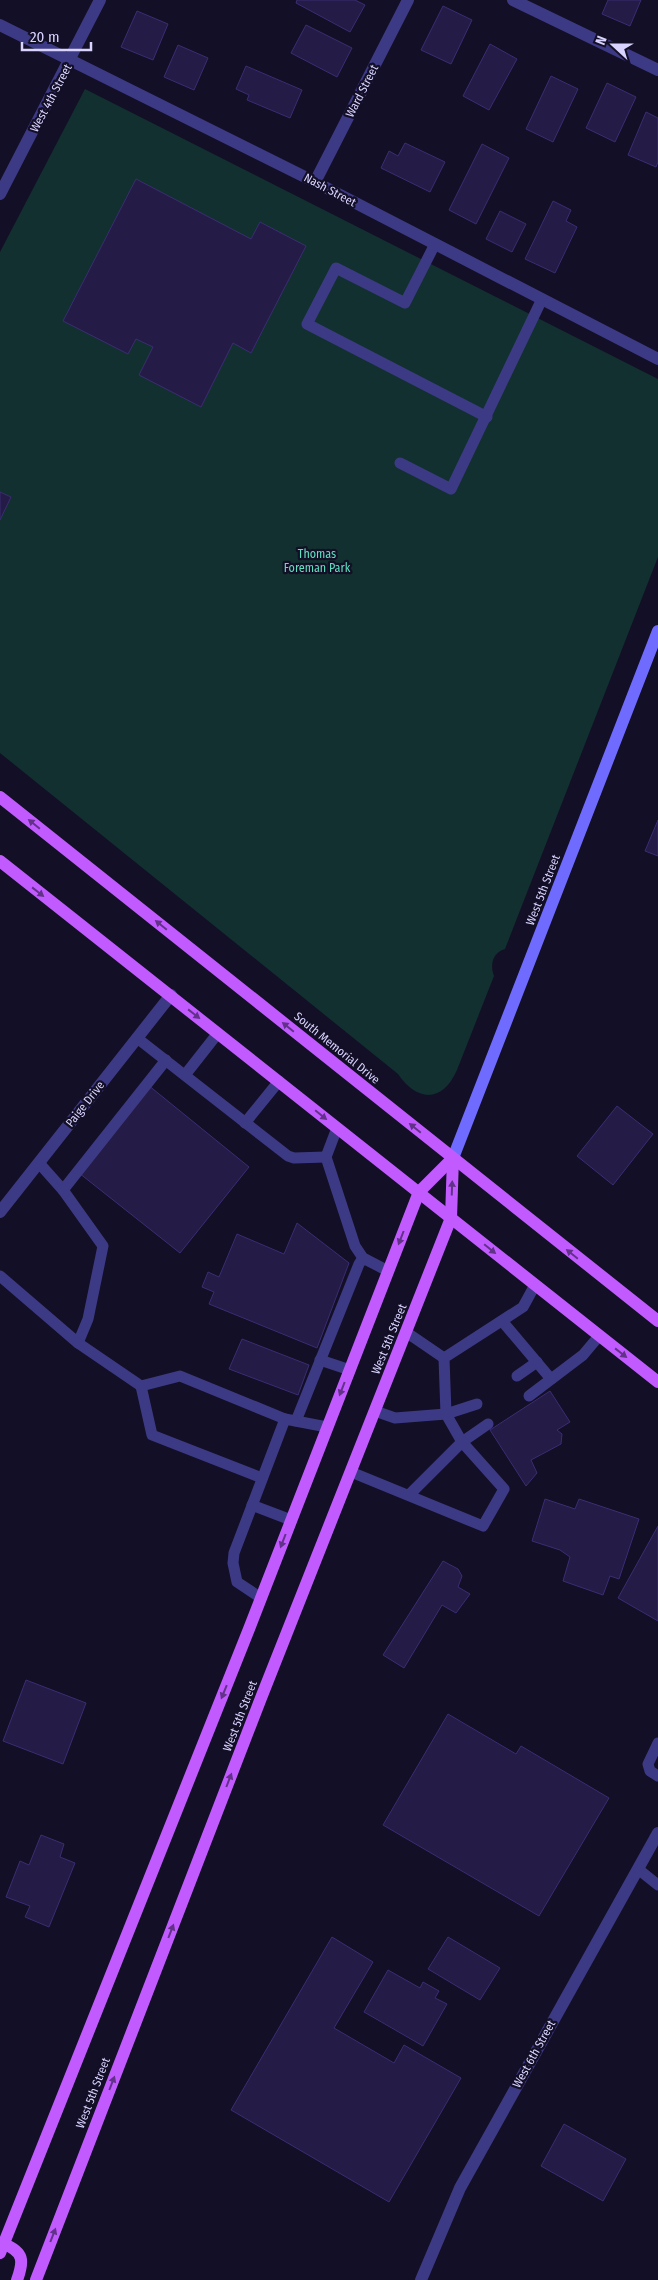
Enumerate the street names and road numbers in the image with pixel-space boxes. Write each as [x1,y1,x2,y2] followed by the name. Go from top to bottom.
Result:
[27,62,75,134] street label: West 4th Street
[343,62,381,120] street label: Ward Street
[302,170,358,210] street label: Nash Street
[523,853,563,927] street label: West 5th Street
[291,1009,383,1087] street label: South Memorial Drive
[63,1078,107,1130] street label: Paige Drive
[369,1302,410,1376] street label: West 5th Street
[220,1679,260,1753] street label: West 5th Street
[510,2018,558,2090] street label: West 6th Street
[73,2056,113,2130] street label: West 5th Street

